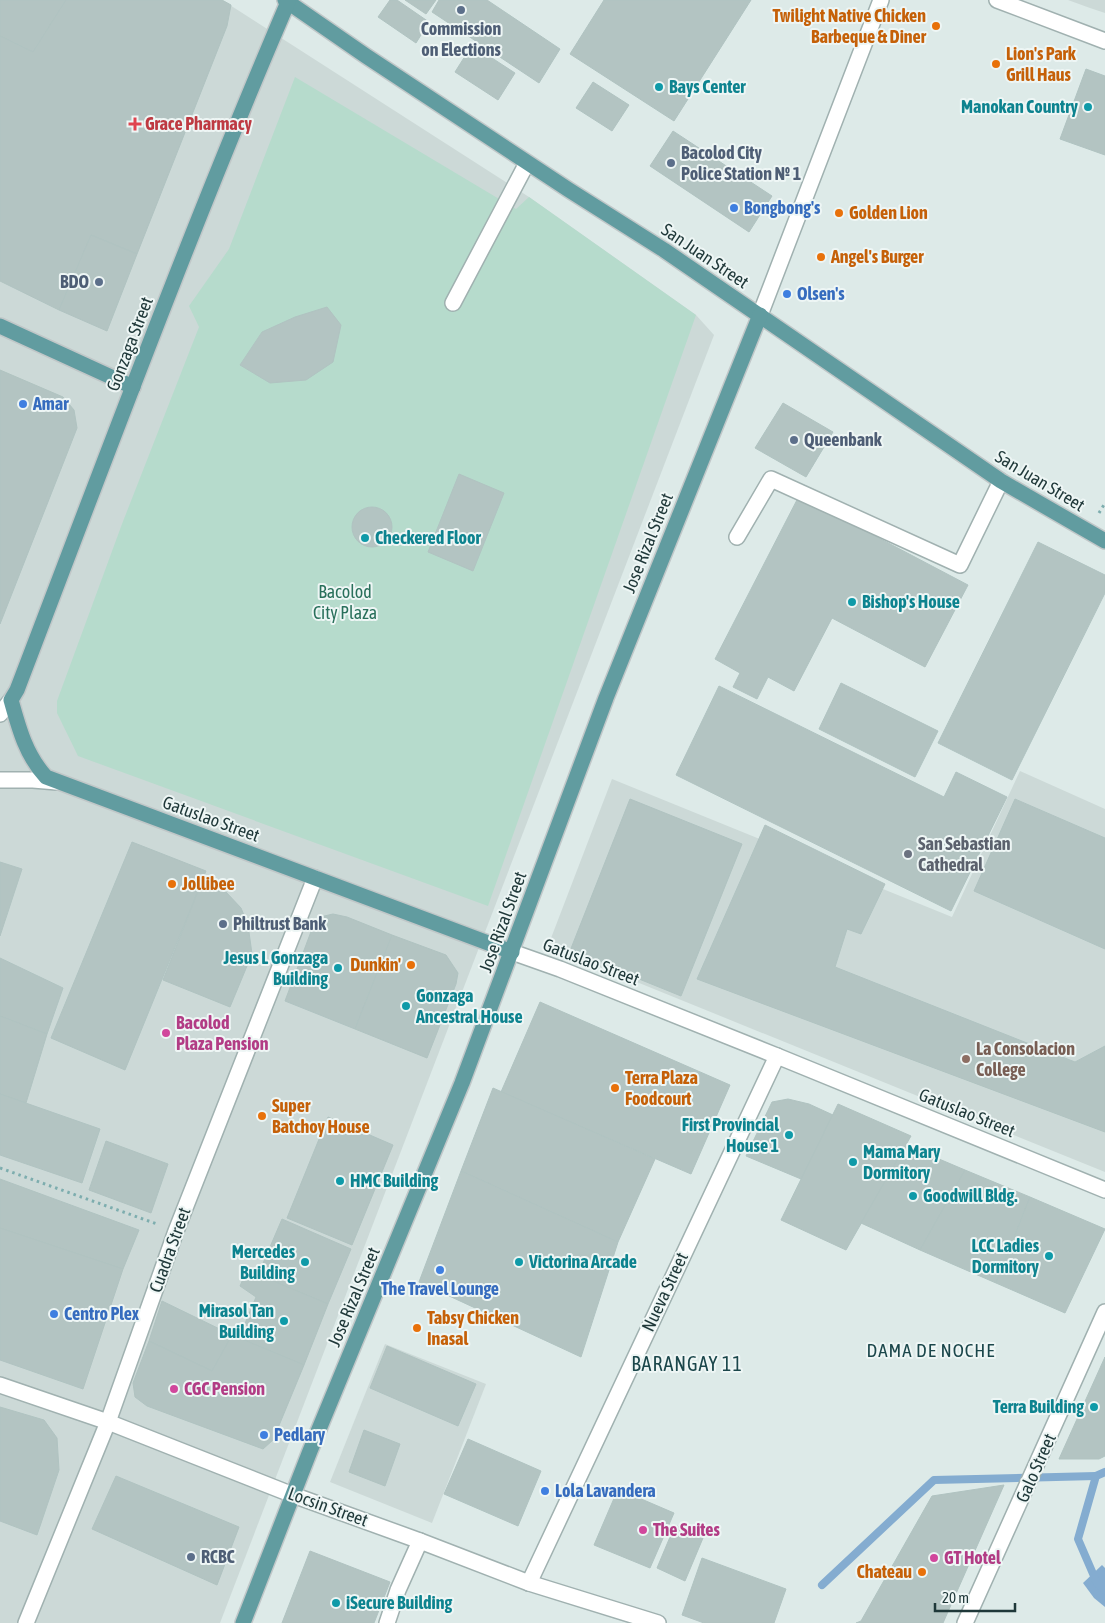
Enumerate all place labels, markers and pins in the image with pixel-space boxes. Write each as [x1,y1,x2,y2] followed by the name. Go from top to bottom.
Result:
[455,4,467,16] marker: Commission on Elections
[773,5,927,47] place label: Twilight Native Chicken Barbeque & Diner
[421,18,502,60] place label: Commission on Elections
[930,20,942,32] marker: Twilight Native Chicken Barbeque & Diner
[1006,43,1077,85] place label: Lion's Park Grill Haus
[990,58,1002,70] marker: Lion's Park Grill Haus
[669,76,746,97] place label: Bays Center
[653,81,665,93] marker: Bays Center
[961,96,1079,117] place label: Manokan Country
[1082,101,1094,113] marker: Manokan Country
[145,113,252,134] place label: Grace Pharmacy
[129,118,141,130] marker: Grace Pharmacy
[681,142,801,184] place label: Bacolod City Police Station № 1
[665,157,677,169] marker: Bacolod City Police Station № 1
[744,197,821,218] place label: Bongbong's
[728,202,740,214] marker: Bongbong's
[849,202,928,223] place label: Golden Lion
[833,207,845,219] marker: Golden Lion
[830,246,924,267] place label: Angel's Burger
[815,251,827,263] marker: Angel's Burger
[60,271,89,292] place label: BDO
[93,276,105,288] marker: BDO
[797,283,845,304] place label: Olsen's
[781,288,793,300] marker: Olsen's
[32,393,69,414] place label: Amar
[17,398,29,410] marker: Amar
[804,429,883,450] place label: Queenbank
[788,434,800,446] marker: Queenbank
[375,527,481,548] place label: Checkered Floor
[359,532,371,544] marker: Checkered Floor
[862,591,960,612] place label: Bishop's House
[846,596,858,608] marker: Bishop's House
[918,833,1011,875] place label: San Sebastian Cathedral
[902,848,914,860] marker: San Sebastian Cathedral
[181,873,235,894] place label: Jollibee
[166,878,178,890] marker: Jollibee
[233,913,327,934] place label: Philtrust Bank
[217,918,229,930] marker: Philtrust Bank
[222,947,328,989] place label: Jesus L Gonzaga Building
[350,954,401,975] place label: Dunkin'
[405,959,417,971] marker: Dunkin'
[332,962,344,974] marker: Jesus L Gonzaga Building
[415,985,523,1027] place label: Gonzaga Ancestral House
[400,1000,412,1012] marker: Gonzaga Ancestral House
[176,1012,269,1054] place label: Bacolod Plaza Pension
[160,1027,172,1039] marker: Bacolod Plaza Pension
[976,1038,1075,1080] place label: La Consolacion College
[960,1053,972,1065] marker: La Consolacion College
[625,1067,698,1109] place label: Terra Plaza Foodcourt
[609,1082,621,1094] marker: Terra Plaza Foodcourt
[272,1095,370,1137] place label: Super Batchoy House
[256,1110,268,1122] marker: Super Batchoy House
[682,1114,779,1156] place label: First Provincial House 1
[783,1129,795,1141] marker: First Provincial House 1
[863,1141,941,1183] place label: Mama Mary Dormitory
[847,1156,859,1168] marker: Mama Mary Dormitory
[350,1170,438,1191] place label: HMC Building
[334,1175,346,1187] marker: HMC Building
[923,1185,1017,1206] place label: Goodwill Bldg.
[907,1190,919,1202] marker: Goodwill Bldg.
[972,1235,1040,1277] place label: LCC Ladies Dormitory
[232,1241,296,1283] place label: Mercedes Building
[1043,1250,1055,1262] marker: LCC Ladies Dormitory
[528,1251,637,1272] place label: Victorina Arcade
[299,1256,311,1268] marker: Mercedes Building
[513,1256,525,1268] marker: Victorina Arcade
[434,1264,446,1276] marker: The Travel Lounge
[381,1278,499,1299] place label: The Travel Lounge
[199,1300,274,1342] place label: Mirasol Tan Building
[64,1303,140,1324] place label: Centro Plex
[427,1307,519,1349] place label: Tabsy Chicken Inasal
[48,1308,60,1320] marker: Centro Plex
[278,1315,290,1327] marker: Mirasol Tan Building
[411,1322,423,1334] marker: Tabsy Chicken Inasal
[184,1378,265,1399] place label: CGC Pension
[168,1383,180,1395] marker: CGC Pension
[993,1396,1084,1417] place label: Terra Building
[1088,1401,1100,1413] marker: Terra Building
[274,1424,326,1445] place label: Pedlary
[258,1429,270,1441] marker: Pedlary
[555,1480,656,1501] place label: Lola Lavandera
[539,1485,551,1497] marker: Lola Lavandera
[653,1519,720,1540] place label: The Suites
[637,1524,649,1536] marker: The Suites
[201,1546,235,1567] place label: RCBC
[944,1547,1001,1568] place label: GT Hotel
[185,1551,197,1563] marker: RCBC
[928,1552,940,1564] marker: GT Hotel
[857,1561,912,1582] place label: Chateau
[916,1566,928,1578] marker: Chateau
[346,1592,452,1613] place label: iSecure Building
[330,1597,342,1609] marker: iSecure Building

